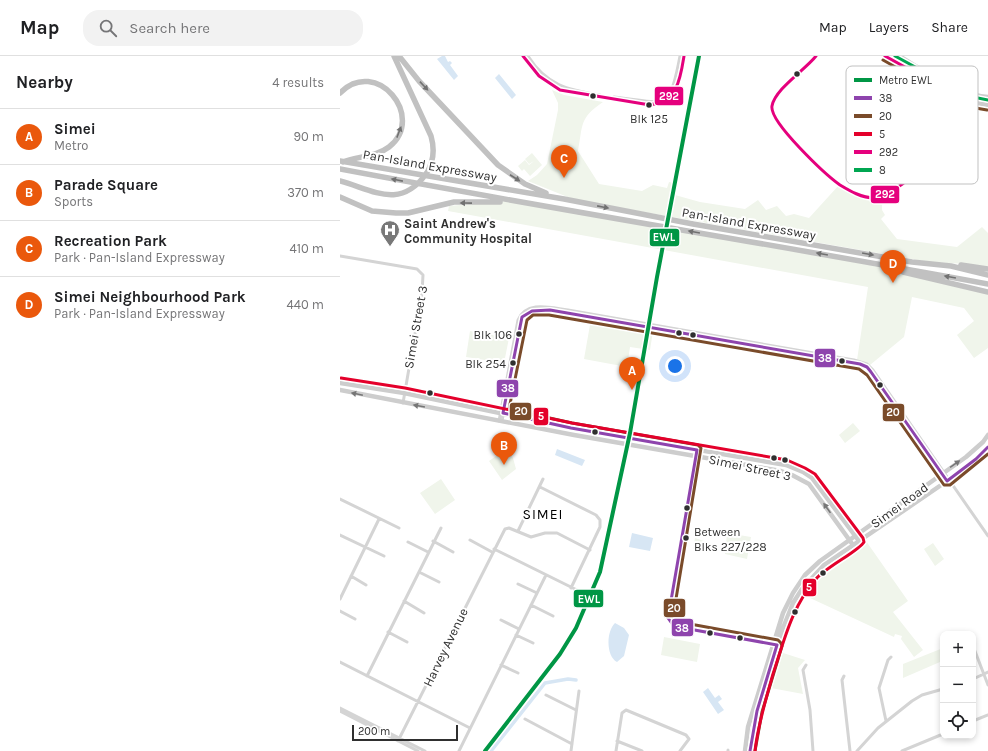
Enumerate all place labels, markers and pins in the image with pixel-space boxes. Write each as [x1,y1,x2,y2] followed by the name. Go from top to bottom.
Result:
[792,69,802,79] unlabelled marker
[588,91,598,101] unlabelled marker
[644,100,654,110] marker: Blk 125
[630,112,668,126] place label: Blk 125
[551,145,577,178] pin: C
[404,216,532,246] place label: Saint Andrew's Community Hospital
[379,219,401,247] hospital icon: Saint Andrew's Community Hospital
[880,250,906,283] pin: D
[474,328,512,342] place label: Blk 106
[674,328,684,338] unlabelled marker
[514,329,524,339] marker: Blk 106
[688,330,698,340] unlabelled marker
[837,356,847,366] unlabelled marker
[465,357,506,371] place label: Blk 254
[619,357,645,390] pin: A
[508,358,518,368] marker: Blk 254
[875,380,885,390] unlabelled marker
[425,388,435,398] unlabelled marker
[590,427,600,437] unlabelled marker
[491,432,517,465] pin: B
[769,453,779,463] unlabelled marker
[780,455,790,465] unlabelled marker
[682,503,692,513] unlabelled marker
[694,525,767,554] place label: Between Blks 227/228
[681,533,691,543] marker: Between Blks 227/228
[818,568,828,578] unlabelled marker
[790,607,800,617] unlabelled marker
[705,628,715,638] unlabelled marker
[735,633,745,643] unlabelled marker

